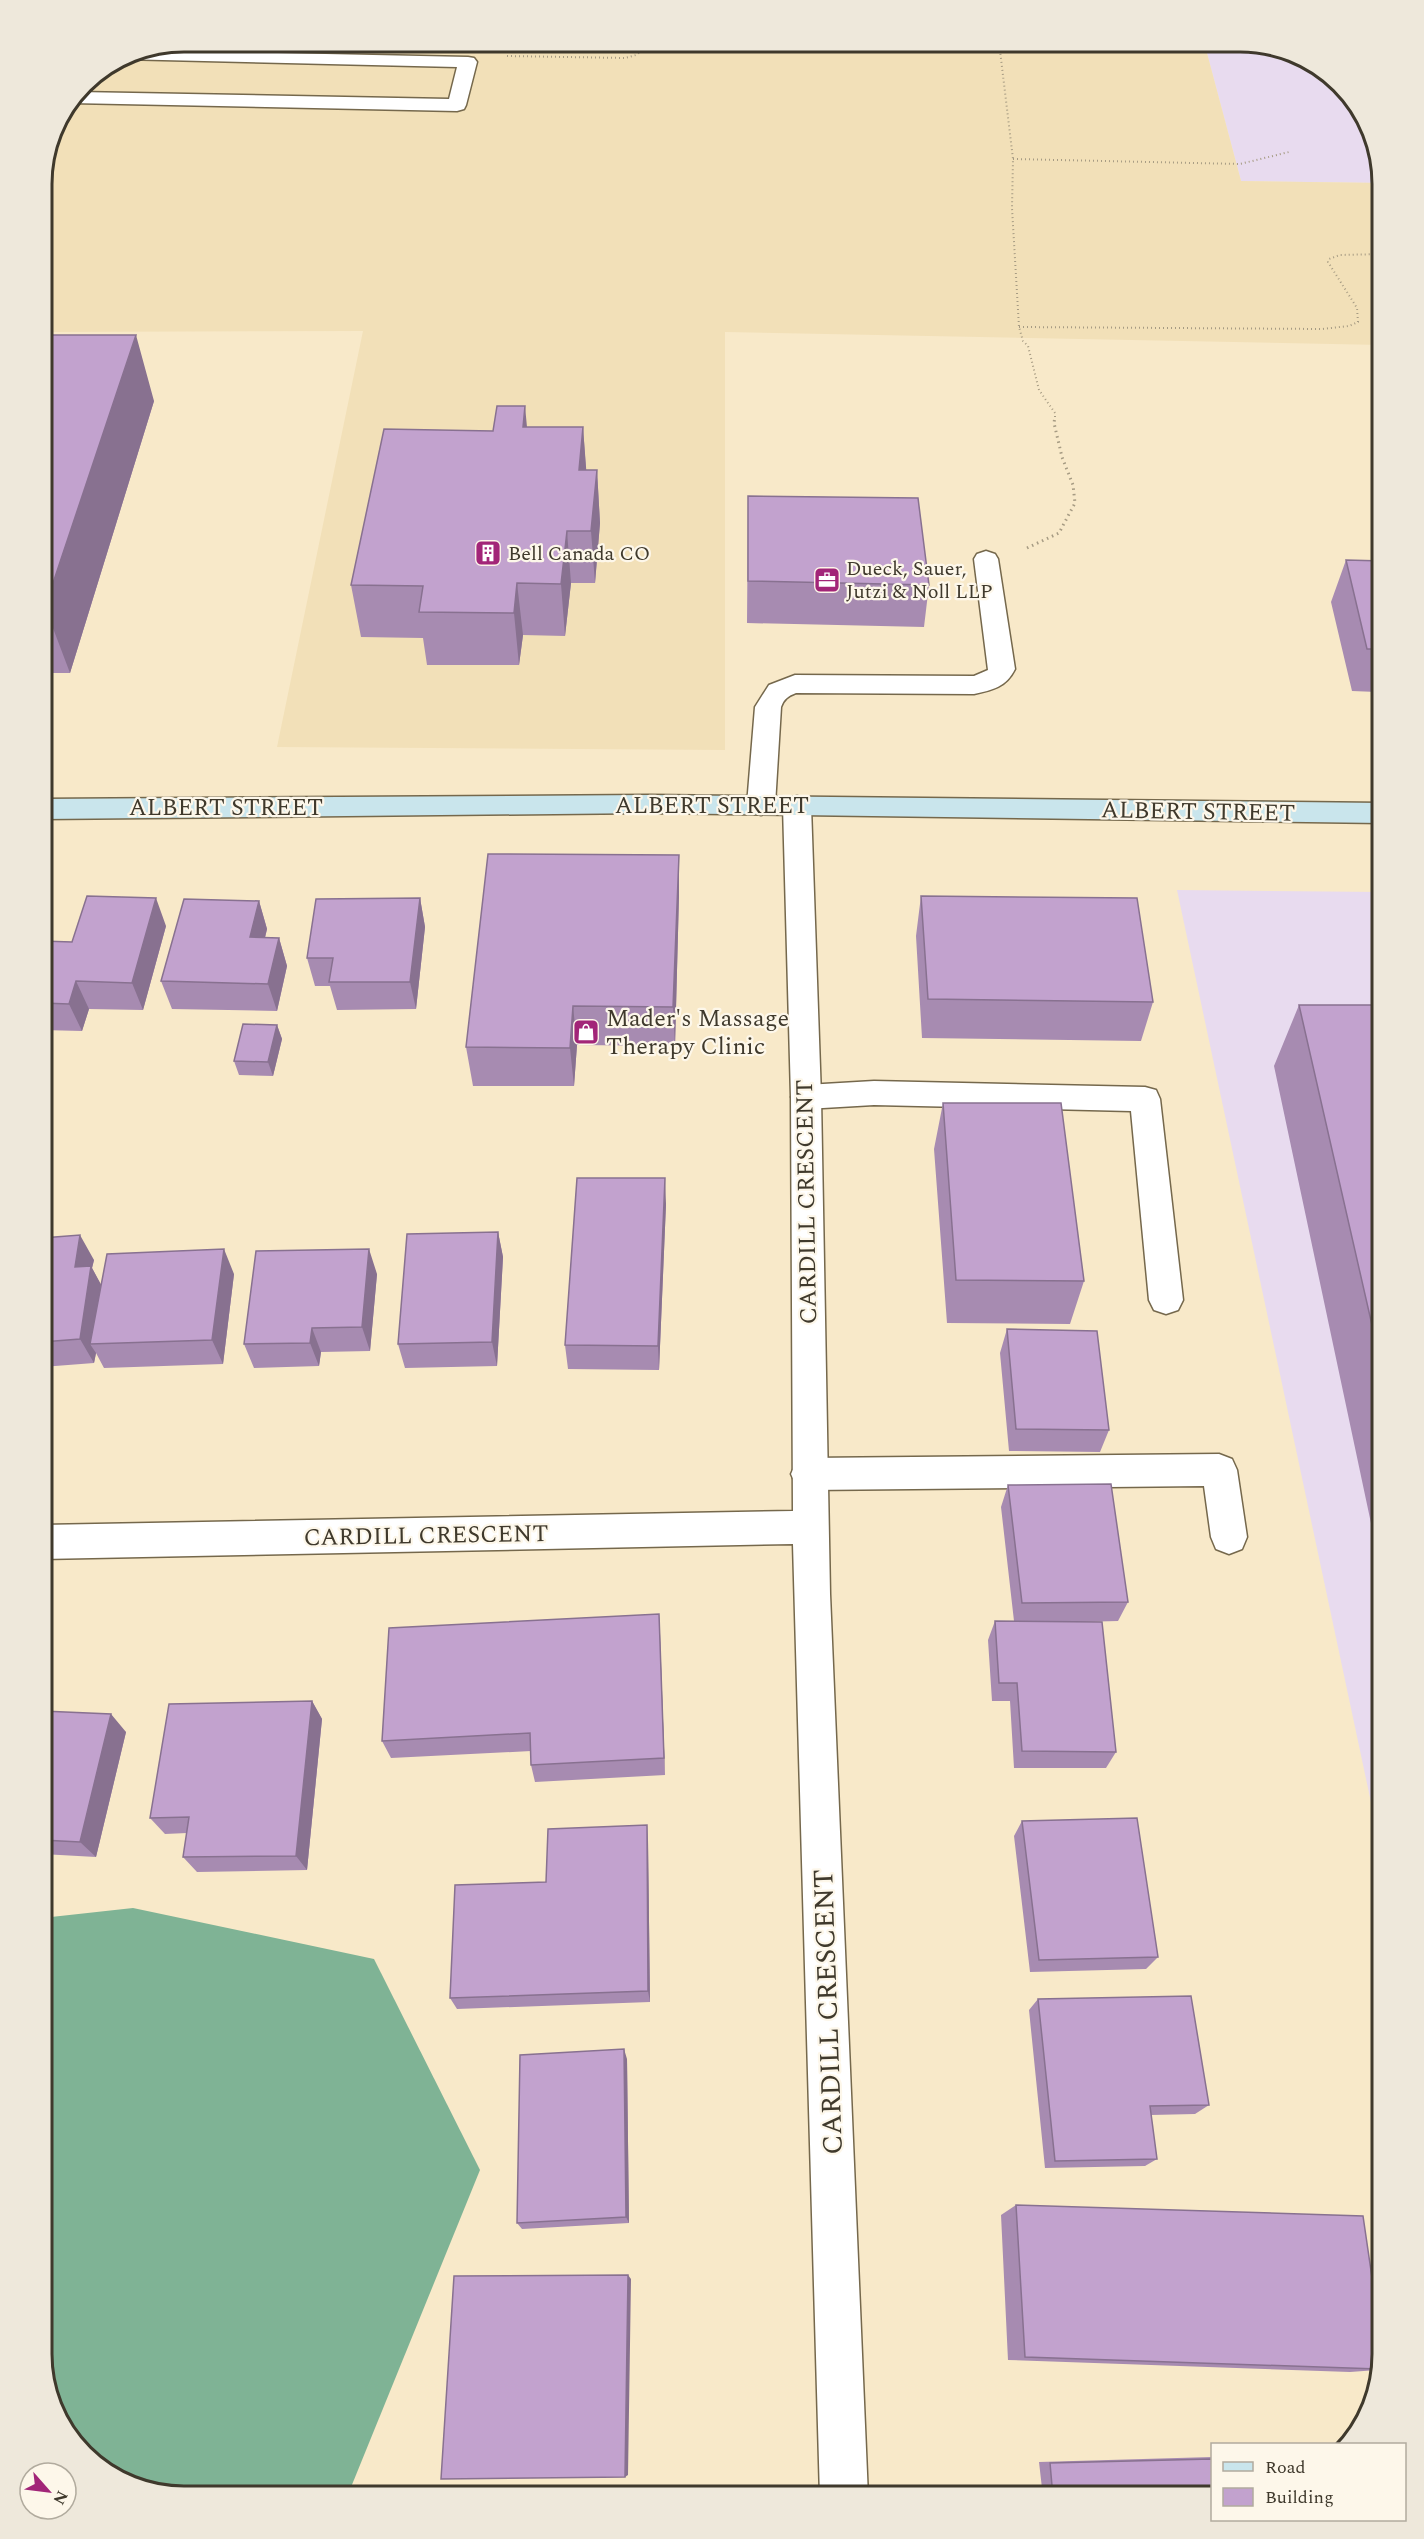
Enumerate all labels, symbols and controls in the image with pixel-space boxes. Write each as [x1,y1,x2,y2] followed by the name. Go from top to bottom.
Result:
[473,538,503,568] building icon: Bell Canada CO
[508,539,650,569] place label: Bell Canada CO
[846,554,993,607] place label: Dueck, Sauer, Jutzi & Noll LLP
[812,565,842,595] office icon: Dueck, Sauer, Jutzi & Noll LLP
[615,788,809,824] street label: ALBERT STREET
[129,790,323,826] street label: ALBERT STREET
[1100,792,1296,832] street label: ALBERT STREET
[606,1001,789,1065] place label: Mader's Massage Therapy Clinic
[571,1017,601,1047] shop icon: Mader's Massage Therapy Clinic
[787,1079,827,1325] street label: CARDILL CRESCENT
[303,1516,549,1556] street label: CARDILL CRESCENT
[802,1868,855,2156] street label: CARDILL CRESCENT
[1211,2443,1406,2521] legend
[1265,2454,1306,2481] text: Road
[18,2461,78,2521] north arrow
[1265,2484,1334,2511] text: Building
[47,2486,74,2509] text: N

